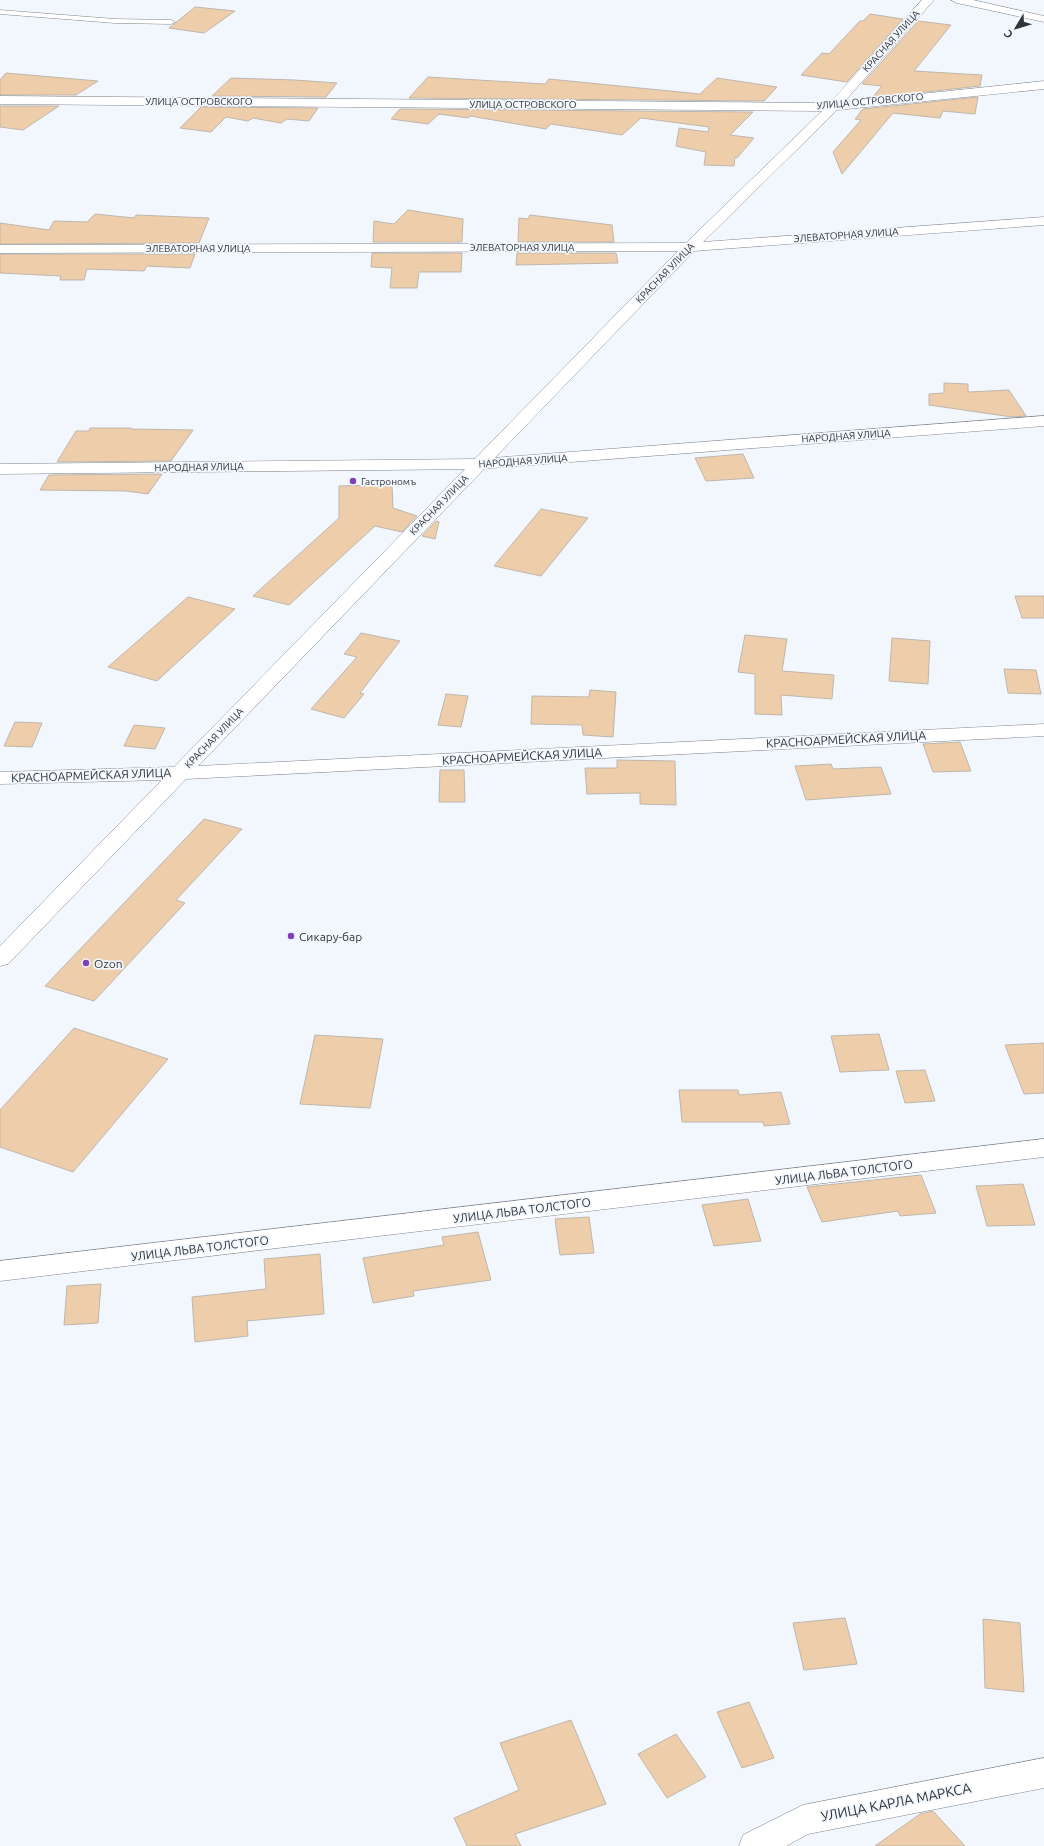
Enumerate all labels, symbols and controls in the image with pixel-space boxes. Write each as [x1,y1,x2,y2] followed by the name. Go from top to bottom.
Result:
[860,7,922,74] street label: КРАСНАЯ УЛИЦА
[996,8,1036,48] north arrow
[1001,28,1015,41] text: С
[816,91,924,111] street label: УЛИЦА ОСТРОВСКОГО
[145,96,253,107] street label: УЛИЦА ОСТРОВСКОГО
[469,99,577,110] street label: УЛИЦА ОСТРОВСКОГО
[793,226,899,244] street label: ЭЛЕВАТОРНАЯ УЛИЦА
[633,240,697,305] street label: КРАСНАЯ УЛИЦА
[469,242,575,253] street label: ЭЛЕВАТОРНАЯ УЛИЦА
[145,243,251,254] street label: ЭЛЕВАТОРНАЯ УЛИЦА
[801,427,891,445] street label: НАРОДНАЯ УЛИЦА
[478,452,568,470] street label: НАРОДНАЯ УЛИЦА
[154,461,244,473] street label: НАРОДНАЯ УЛИЦА
[407,472,471,537] street label: КРАСНАЯ УЛИЦА
[348,476,358,486] marker: Гастрономъ
[361,476,416,487] place label: Гастрономъ
[182,705,246,770] street label: КРАСНАЯ УЛИЦА
[766,728,926,750] street label: КРАСНОАРМЕЙСКАЯ УЛИЦА
[442,745,602,767] street label: КРАСНОАРМЕЙСКАЯ УЛИЦА
[11,766,171,784] street label: КРАСНОАРМЕЙСКАЯ УЛИЦА
[299,930,362,943] place label: Сикару-бар
[286,931,296,941] marker: Сикару-бар
[94,957,123,970] place label: Ozon
[81,958,91,968] marker: Ozon
[775,1157,913,1187] street label: УЛИЦА ЛЬВА ТОЛСТОГО
[453,1195,591,1225] street label: УЛИЦА ЛЬВА ТОЛСТОГО
[131,1233,269,1263] street label: УЛИЦА ЛЬВА ТОЛСТОГО
[819,1780,973,1824] street label: УЛИЦА КАРЛА МАРКСА

